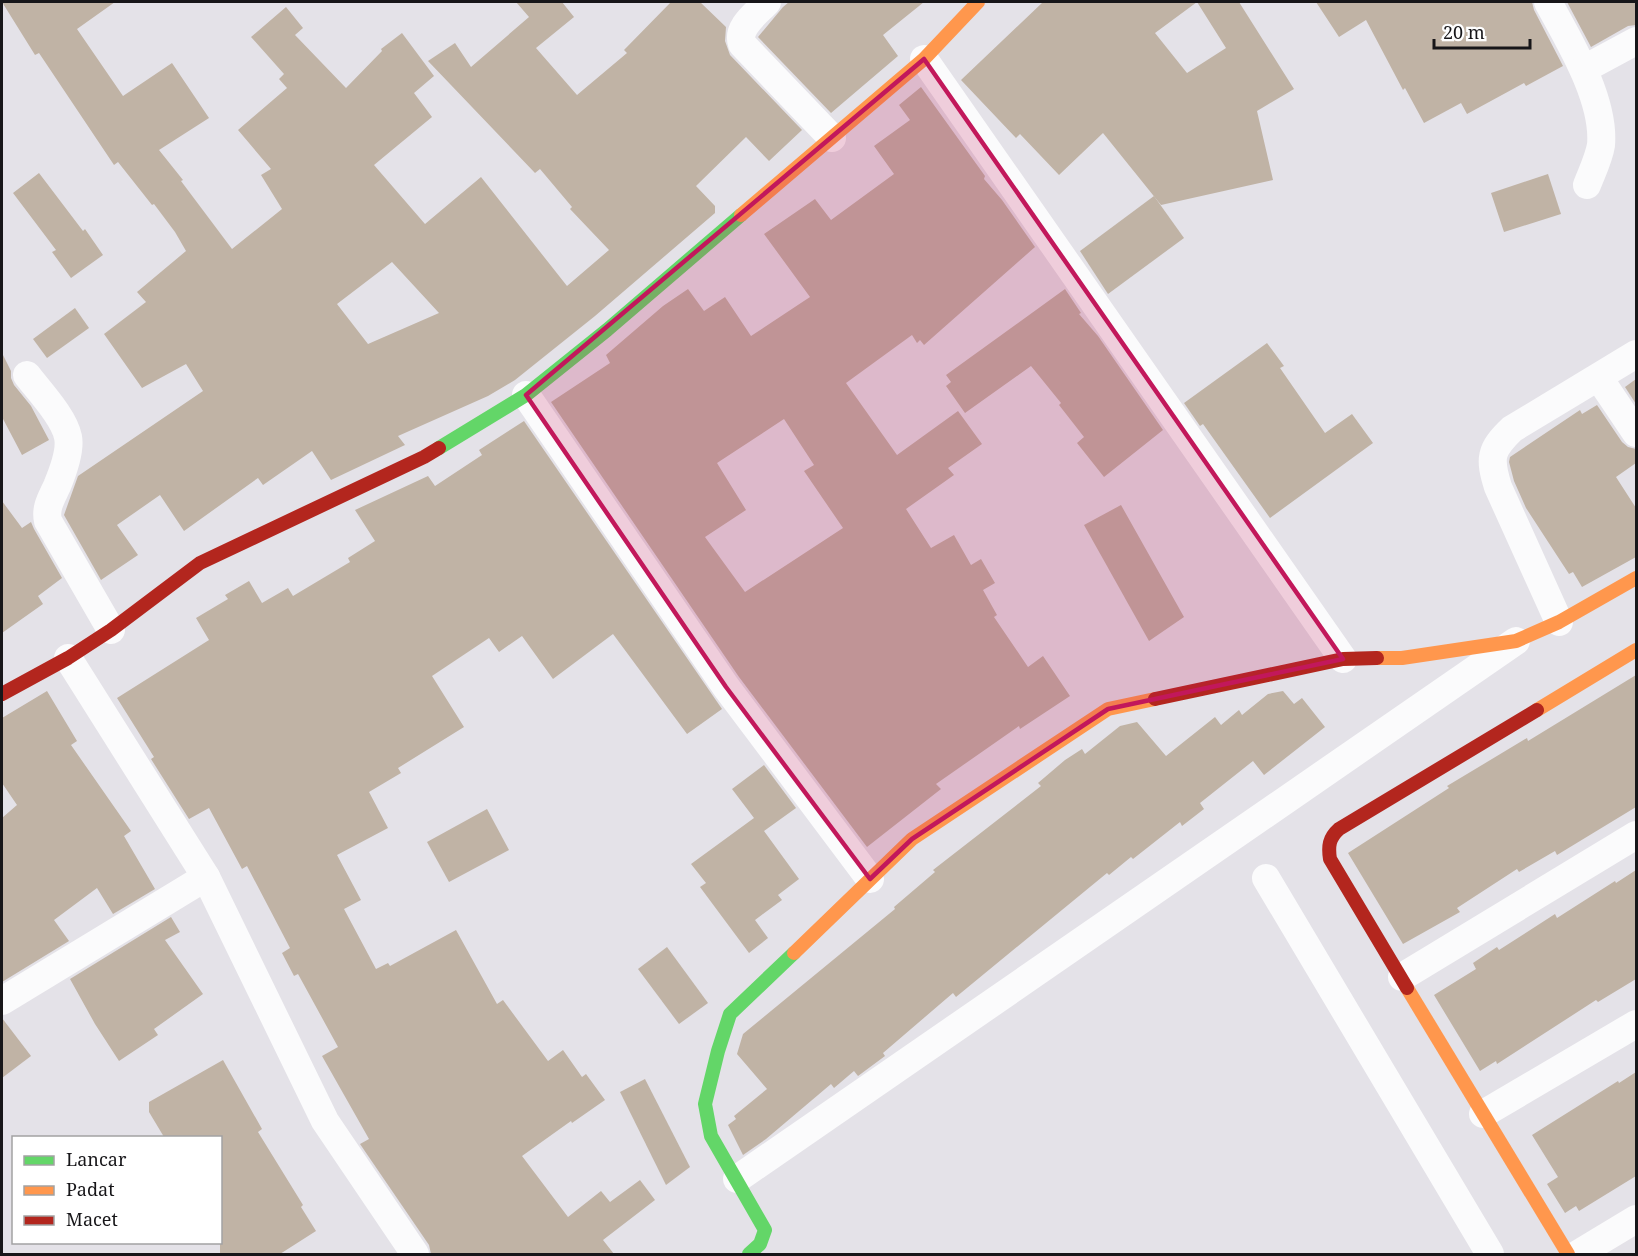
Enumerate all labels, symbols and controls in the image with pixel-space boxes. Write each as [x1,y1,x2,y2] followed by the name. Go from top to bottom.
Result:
[1434,12,1530,50] scale bar
[1443,20,1485,44] text: 20 m
[12,1136,222,1244] legend
[66,1147,127,1171] text: Lancar
[66,1177,115,1201] text: Padat
[66,1207,118,1231] text: Macet

